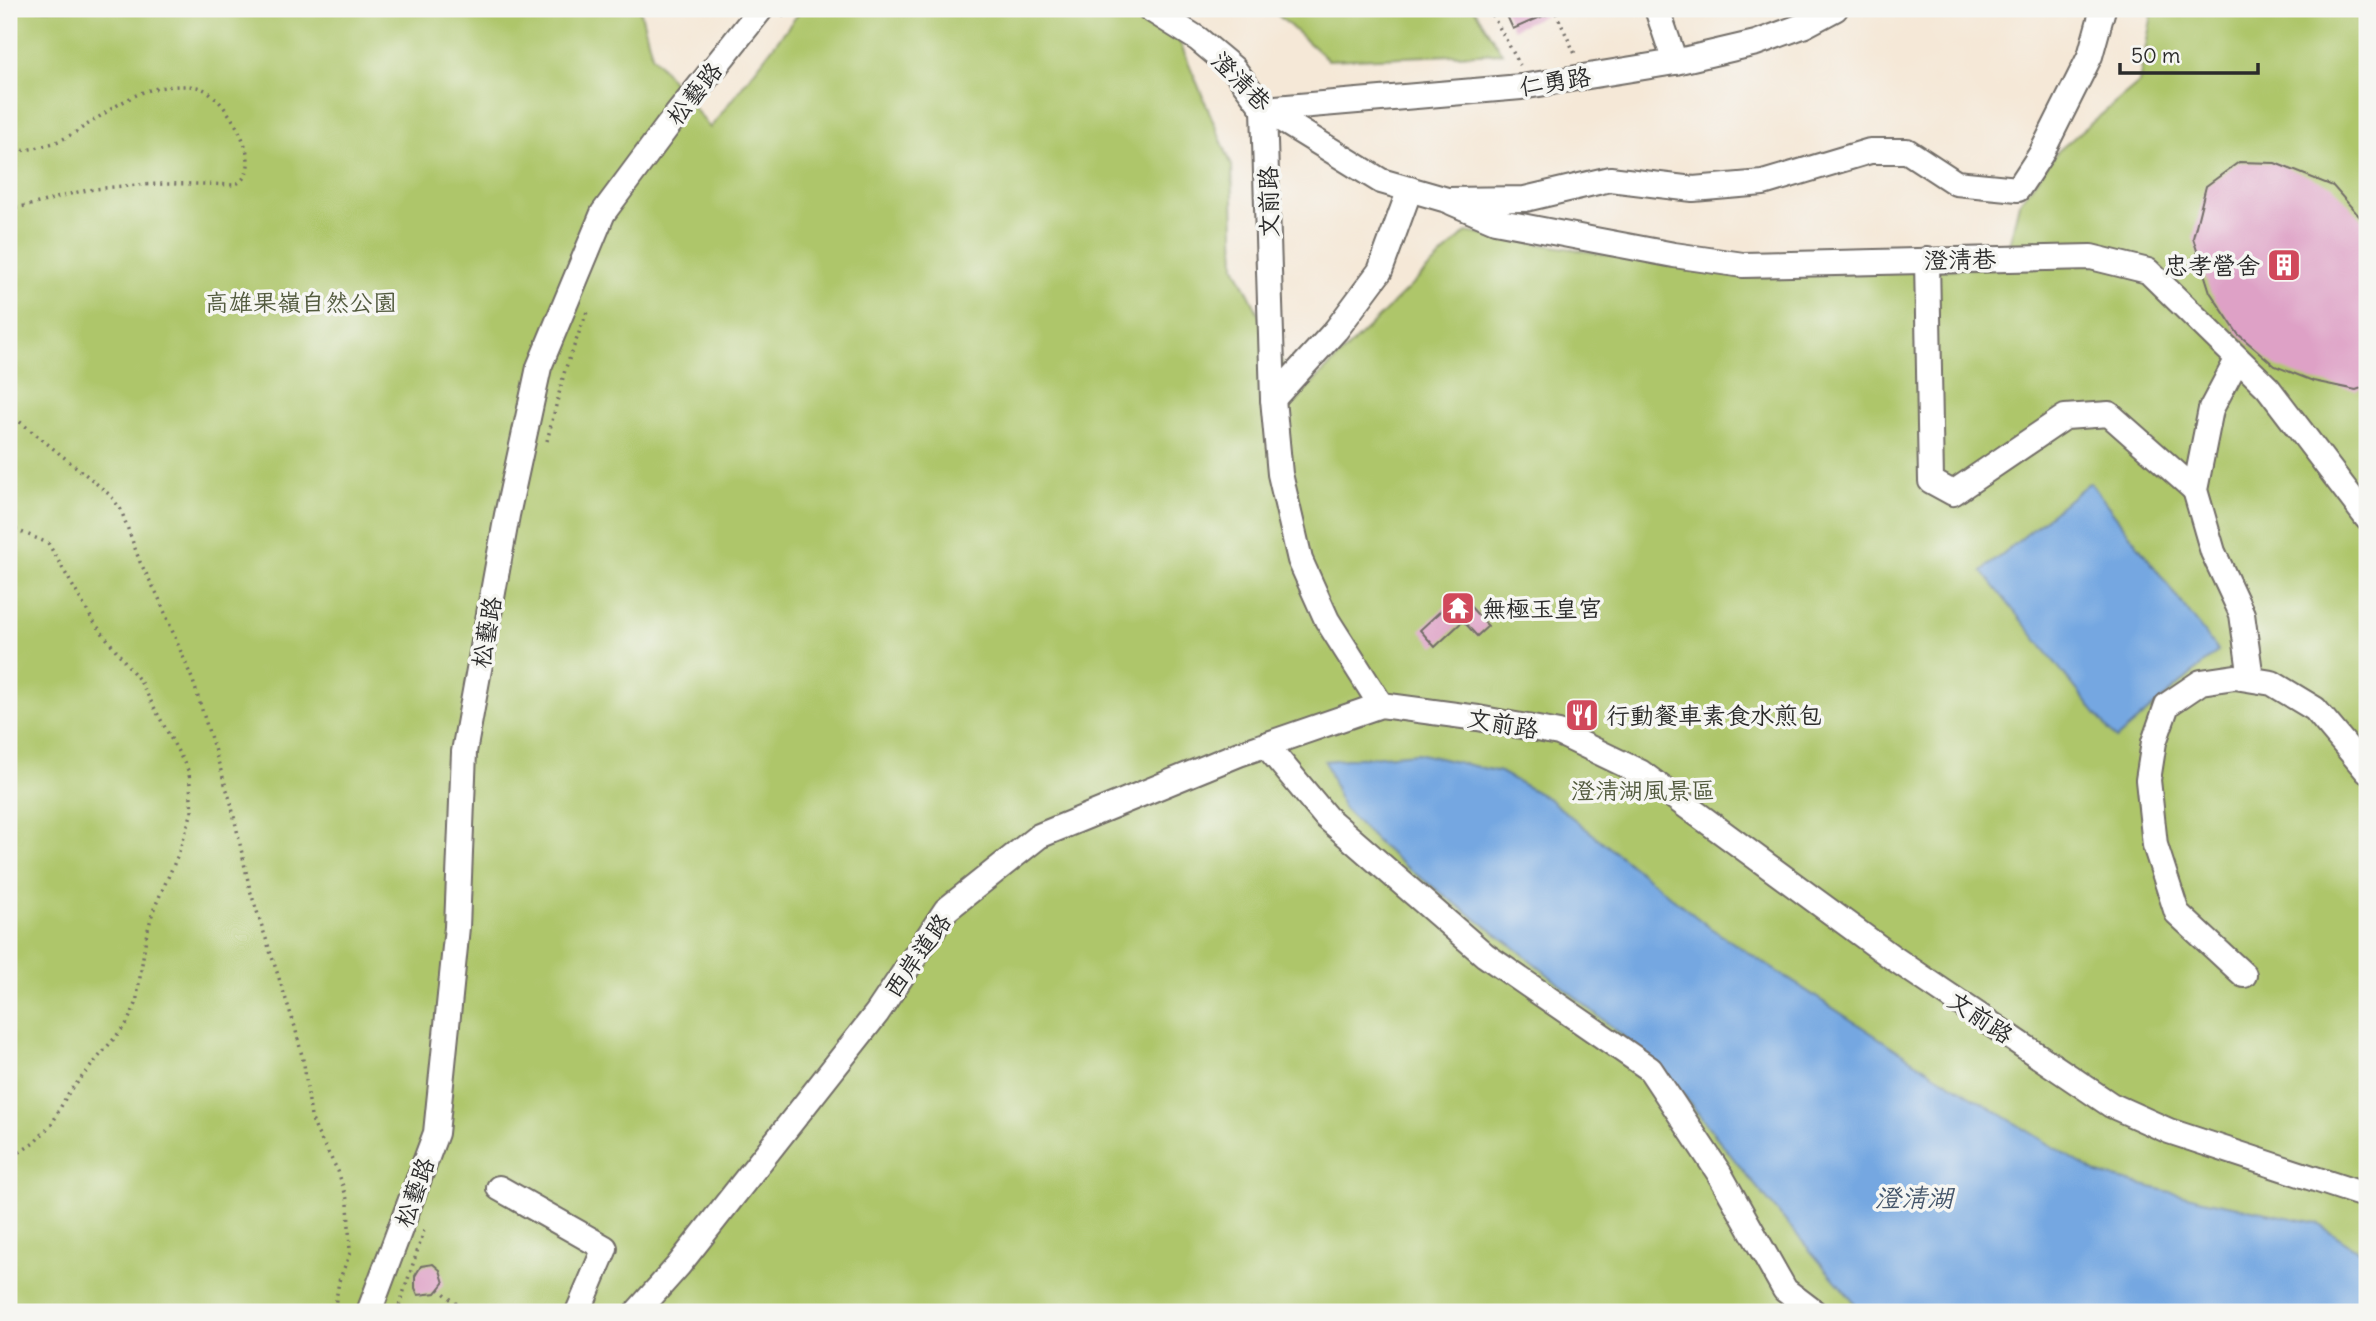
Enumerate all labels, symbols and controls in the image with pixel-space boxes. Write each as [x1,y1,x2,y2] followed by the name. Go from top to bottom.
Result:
[2120,32,2259,76] scale bar
[2131,42,2180,69] text: 50 m
[1206,45,1278,117] street label: 澄清巷
[660,56,728,130] street label: 松藝路
[1517,61,1593,101] street label: 仁勇路
[1252,166,1284,238] street label: 文前路
[1924,243,1996,275] street label: 澄清巷
[2265,246,2303,284] building icon: 忠孝營舍
[2164,250,2260,280] place label: 忠孝營舍
[205,287,397,317] park label: 高雄果嶺自然公園
[1439,589,1477,627] temple icon: 無極玉皇宮
[1482,593,1602,623] place label: 無極玉皇宮
[465,594,507,670] street label: 松藝路
[1563,696,1601,734] restaurant icon: 行動餐車素食水煎包
[1606,700,1822,730] place label: 行動餐車素食水煎包
[1465,702,1541,744] street label: 文前路
[1571,775,1715,805] park label: 澄清湖風景區
[877,907,957,1003] street label: 西岸道路
[1943,984,2019,1050] street label: 文前路
[388,1153,440,1231] street label: 松藝路
[1875,1181,1956,1214] water label: 澄清湖

